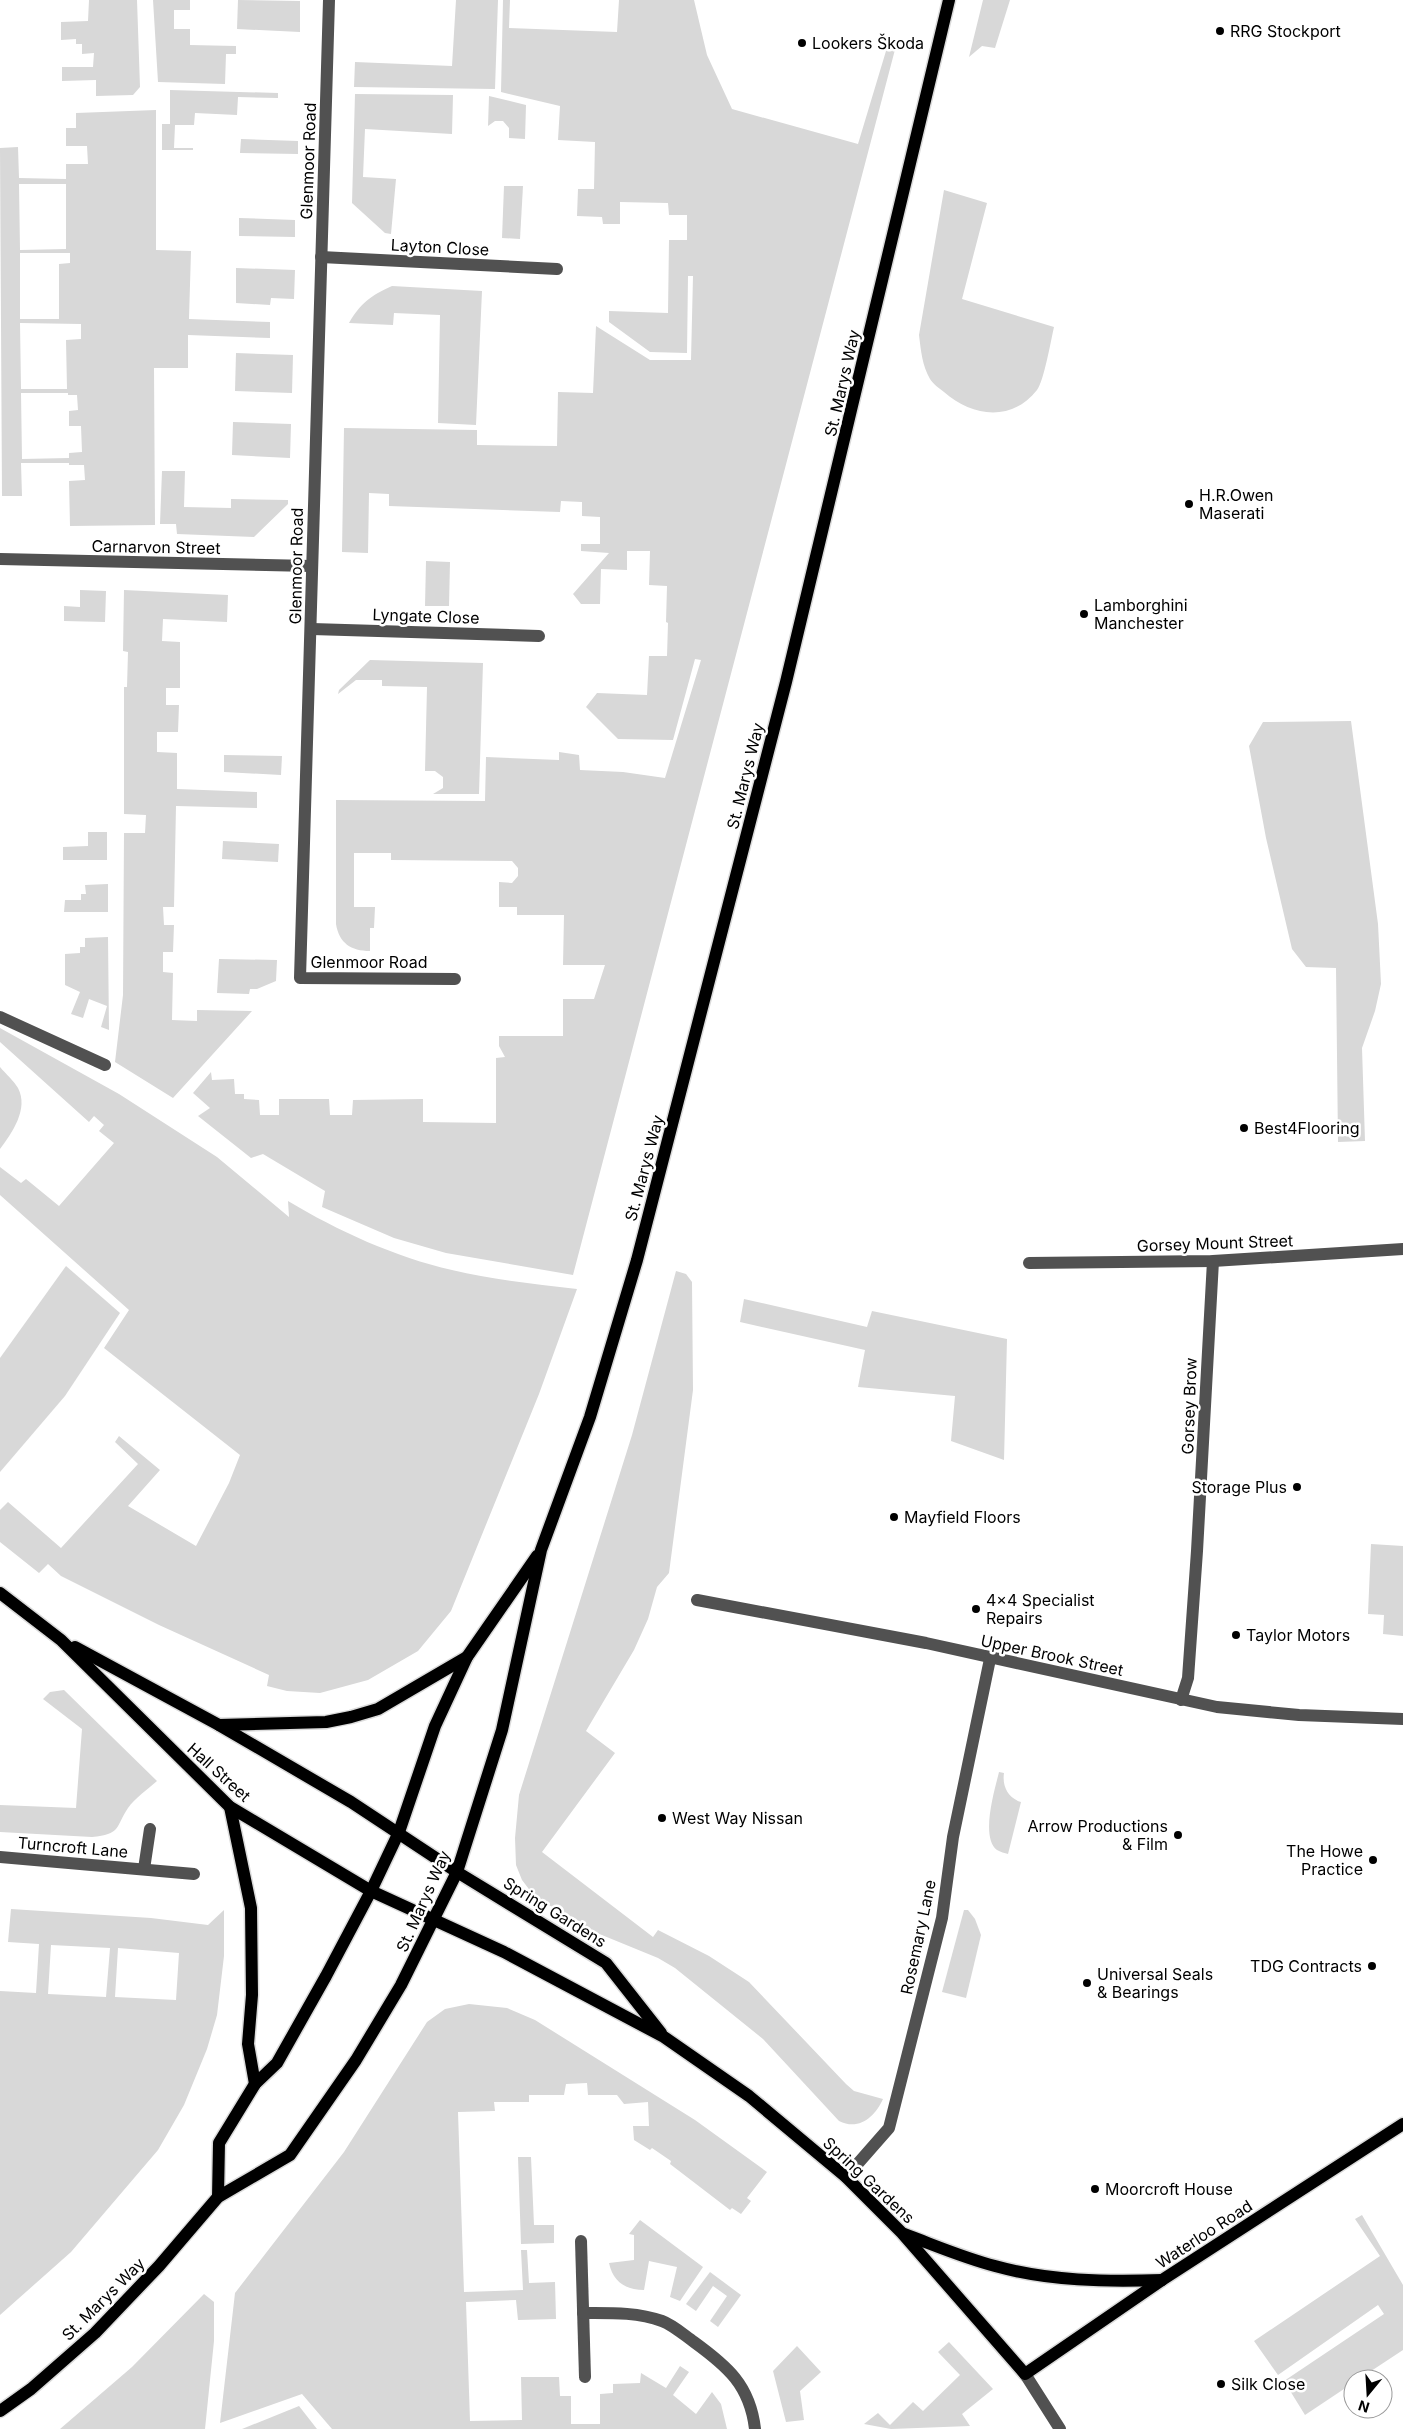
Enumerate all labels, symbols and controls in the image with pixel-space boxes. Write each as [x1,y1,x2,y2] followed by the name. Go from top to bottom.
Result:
[1230,21,1341,41] place label: RRG Stockport
[1214,25,1226,37] marker: RRG Stockport
[812,33,924,53] place label: Lookers Škoda
[796,37,808,49] marker: Lookers Škoda
[296,102,320,220] street label: Glenmoor Road
[390,234,490,260] street label: Layton Close
[820,328,864,438] street label: St. Marys Way
[1199,485,1274,523] place label: H.R.Owen Maserati
[1183,498,1195,510] marker: H.R.Owen Maserati
[285,507,307,625] street label: Glenmoor Road
[91,536,221,558] street label: Carnarvon Street
[1094,595,1188,633] place label: Lamborghini Manchester
[372,604,480,628] street label: Lyngate Close
[1078,608,1090,620] marker: Lamborghini Manchester
[722,721,768,831] street label: St. Marys Way
[311,952,427,972] street label: Glenmoor Road
[620,1113,668,1223] street label: St. Marys Way
[1254,1118,1360,1138] place label: Best4Flooring
[1238,1122,1250,1134] marker: Best4Flooring
[1137,1230,1293,1256] street label: Gorsey Mount Street
[1177,1357,1201,1455] street label: Gorsey Brow
[1191,1477,1287,1497] place label: Storage Plus
[1291,1481,1303,1493] marker: Storage Plus
[904,1507,1021,1527] place label: Mayfield Floors
[888,1511,900,1523] marker: Mayfield Floors
[986,1590,1095,1628] place label: 4x4 Specialist Repairs
[970,1603,982,1615] marker: 4x4 Specialist Repairs
[1246,1625,1350,1645] place label: Taylor Motors
[1230,1629,1242,1641] marker: Taylor Motors
[979,1630,1125,1680] street label: Upper Brook Street
[183,1738,255,1806] street label: Hall Street
[672,1808,803,1828] place label: West Way Nissan
[656,1812,668,1824] marker: West Way Nissan
[1027,1816,1168,1854] place label: Arrow Productions & Film
[1172,1829,1184,1841] marker: Arrow Productions & Film
[17,1832,129,1862] street label: Turncroft Lane
[1286,1841,1363,1879] place label: The Howe Practice
[392,1847,454,1955] street label: St. Marys Way
[1367,1854,1379,1866] marker: The Howe Practice
[500,1872,610,1952] street label: Spring Gardens
[896,1878,940,1996] street label: Rosemary Lane
[1250,1956,1362,1976] place label: TDG Contracts
[1366,1960,1378,1972] marker: TDG Contracts
[1097,1964,1213,2002] place label: Universal Seals & Bearings
[1081,1977,1093,1989] marker: Universal Seals & Bearings
[819,2133,919,2227] street label: Spring Gardens
[1105,2179,1233,2199] place label: Moorcroft House
[1089,2183,1101,2195] marker: Moorcroft House
[1152,2195,1256,2273] street label: Waterloo Road
[57,2253,149,2345] street label: St. Marys Way
[1343,2369,1393,2419] north arrow
[1231,2374,1305,2394] place label: Silk Close
[1215,2378,1227,2390] marker: Silk Close
[1356,2397,1372,2417] text: N

